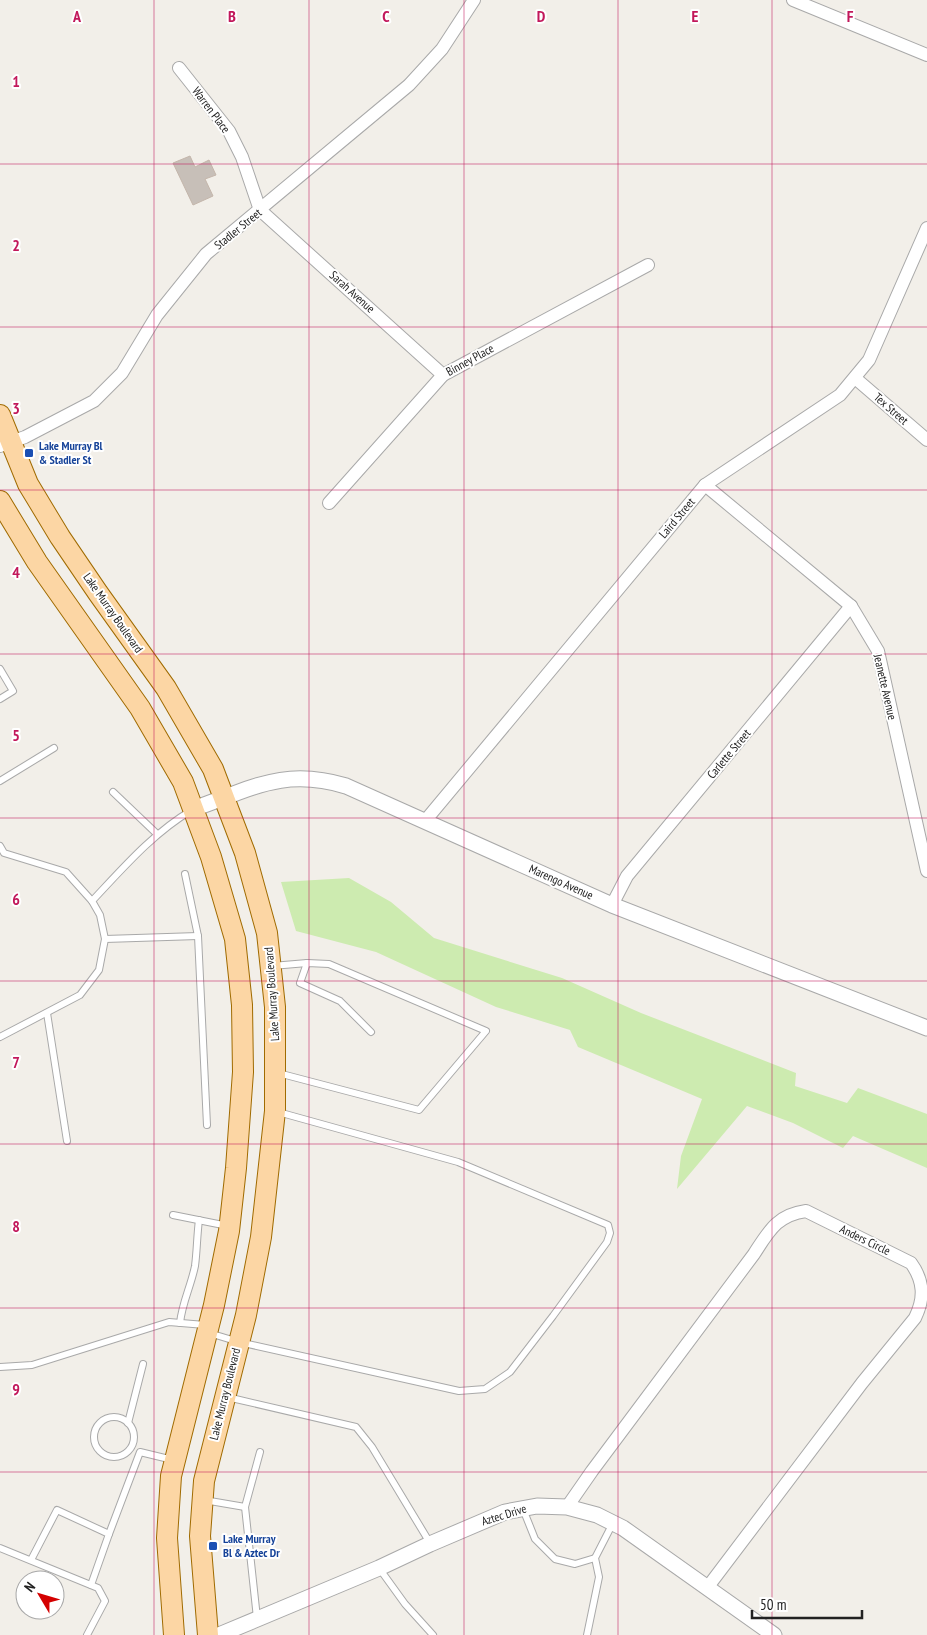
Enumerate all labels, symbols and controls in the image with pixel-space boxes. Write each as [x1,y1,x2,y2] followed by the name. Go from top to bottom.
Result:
[72,6,82,26] text: A
[228,6,236,26] text: B
[382,6,390,26] text: C
[537,6,546,26] text: D
[692,6,699,26] text: E
[847,6,854,26] text: F
[12,71,20,91] text: 1
[189,84,234,136] street label: Warren Place
[211,204,265,252] street label: Stadler Street
[12,235,20,255] text: 2
[327,267,378,316] street label: Sarah Avenue
[443,340,496,379] street label: Binney Place
[871,390,912,428] street label: Tex Street
[12,398,20,418] text: 3
[39,438,103,467] place label: Lake Murray Bl & Stadler St
[23,447,35,459] marker: Lake Murray Bl & Stadler St
[655,494,698,541] street label: Laird Street
[12,562,20,582] text: 4
[80,570,147,656] street label: Lake Murray Boulevard
[870,652,900,721] street label: Jeanette Avenue
[12,725,20,745] text: 5
[704,725,754,781] street label: Carlette Street
[527,861,596,902] street label: Marengo Avenue
[12,889,20,909] text: 6
[261,947,282,1042] street label: Lake Murray Boulevard
[12,1052,20,1072] text: 7
[12,1216,20,1236] text: 8
[837,1221,893,1258] street label: Anders Circle
[206,1346,243,1441] street label: Lake Murray Boulevard
[12,1379,20,1399] text: 9
[480,1501,528,1528] street label: Aztec Drive
[223,1531,280,1560] place label: Lake Murray Bl & Aztec Dr
[207,1540,219,1552] marker: Lake Murray Bl & Aztec Dr
[15,1570,65,1620] north arrow
[20,1578,39,1596] text: N
[752,1588,862,1620] scale bar
[760,1595,786,1614] text: 50 m

